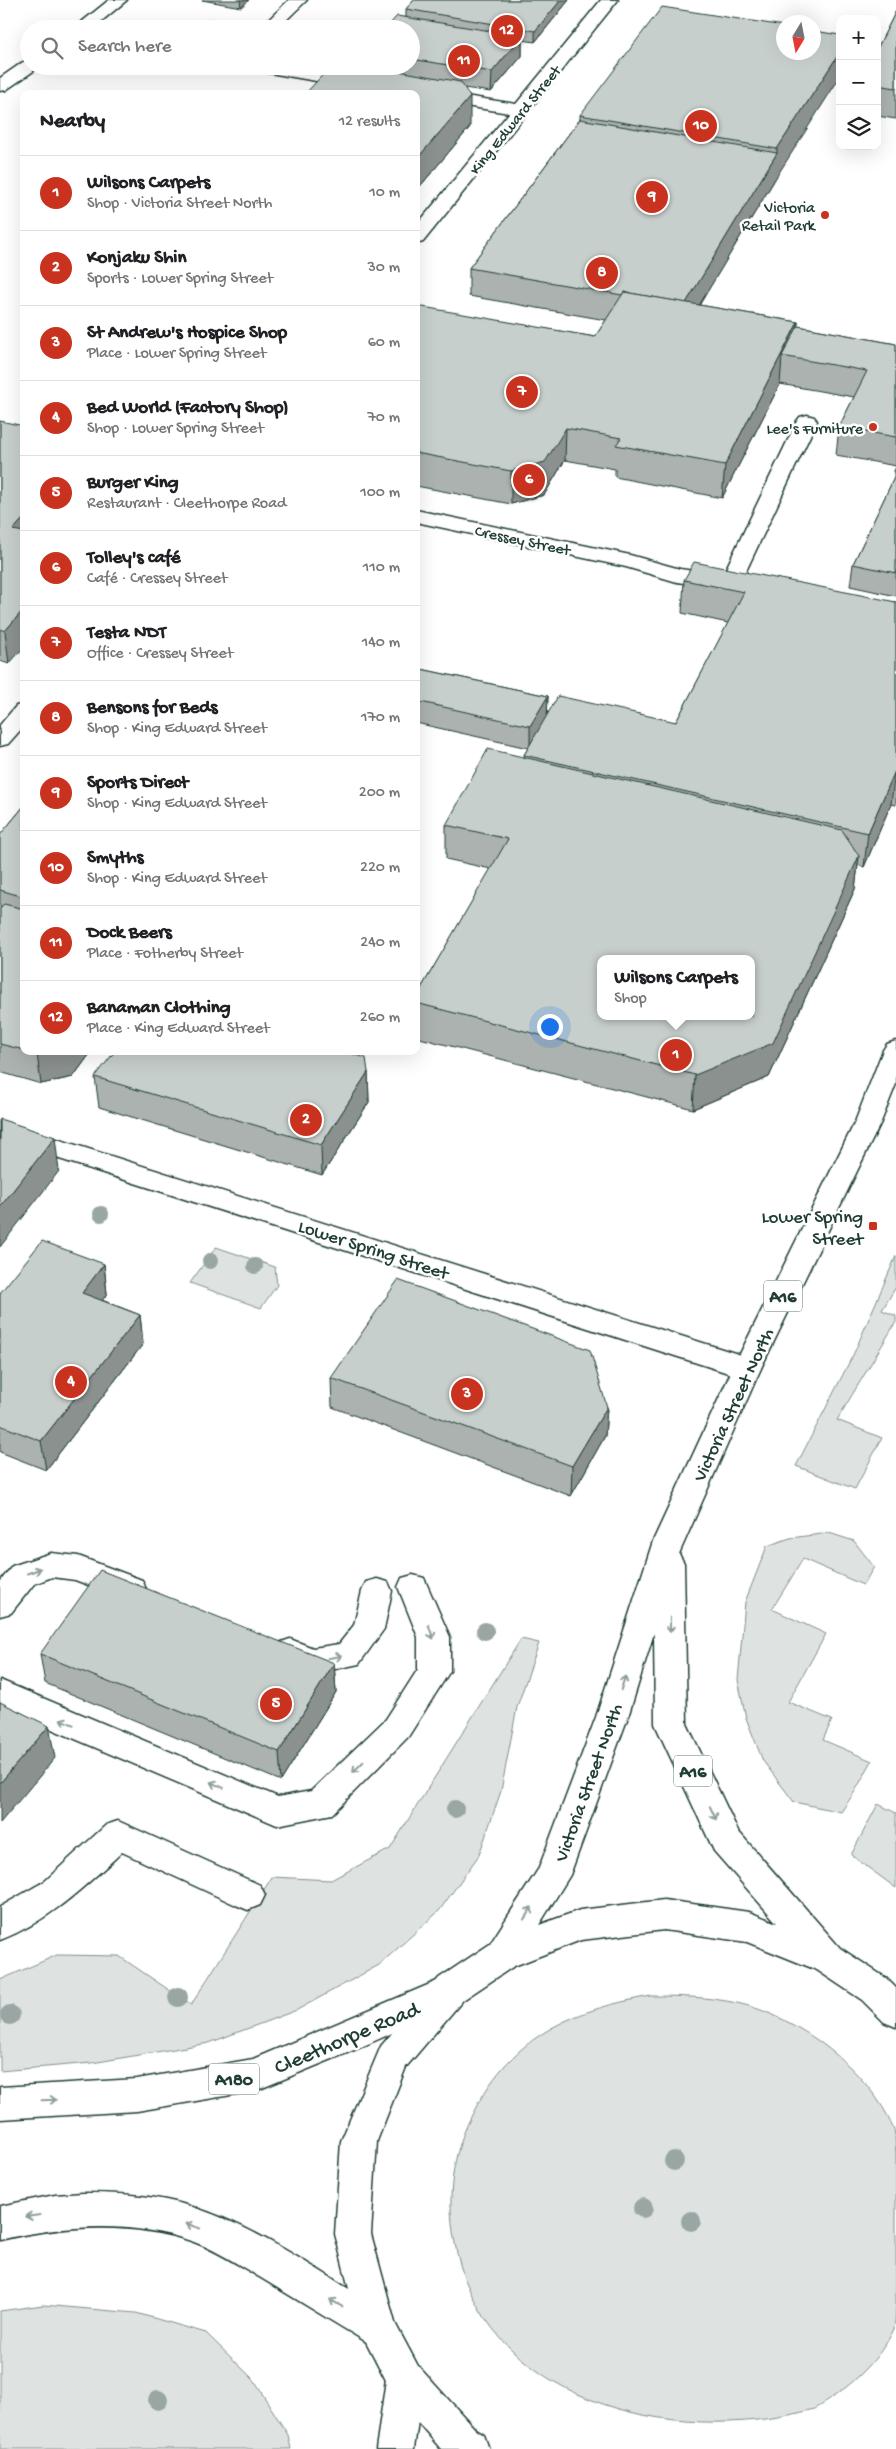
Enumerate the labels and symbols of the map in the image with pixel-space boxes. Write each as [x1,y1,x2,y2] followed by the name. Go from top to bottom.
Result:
[491,12,523,50] pin: 12
[776,15,821,60] north arrow
[448,42,480,80] pin: 11
[467,62,567,180] street label: King Edward Street
[685,107,717,145] pin: 10
[636,178,668,216] pin: 9
[742,200,817,237] place label: Victoria Retail Park
[819,209,831,221] marker: Victoria Retail Park
[586,254,618,292] pin: 8
[506,373,538,411] pin: 7
[766,421,864,440] place label: Lee's Furniture
[867,421,879,433] marker: Lee's Furniture
[513,461,545,499] pin: 6
[473,523,573,562] street label: Cressey Street
[537,1014,563,1040] your location
[660,1036,692,1074] pin: 1
[290,1101,322,1139] pin: 2
[762,1207,865,1252] place label: Lower Spring Street
[295,1216,453,1287] street label: Lower Spring Street
[867,1220,879,1232] marker: Lower Spring Street
[764,1280,802,1312] road number: A16
[689,1325,781,1487] street label: Victoria Street North
[55,1363,87,1401] pin: 4
[451,1375,483,1413] pin: 3
[26,1566,41,1575] one-way arrow
[665,1616,675,1633] one-way arrow
[427,1624,436,1639] one-way arrow
[327,1652,343,1662] one-way arrow
[618,1675,628,1691] one-way arrow
[260,1685,292,1723] pin: 5
[551,1701,630,1866] street label: Victoria Street North
[60,1716,75,1726] one-way arrow
[674,1755,712,1786] road number: A16
[352,1760,364,1773] one-way arrow
[210,1780,225,1790] one-way arrow
[709,1805,718,1820] one-way arrow
[524,1907,534,1921] one-way arrow
[271,1997,426,2082] street label: Cleethorpe Road
[209,2064,259,2094] road number: A180
[40,2095,56,2105] one-way arrow
[25,2211,41,2221] one-way arrow
[186,2221,201,2230] one-way arrow
[329,2297,343,2307] one-way arrow

